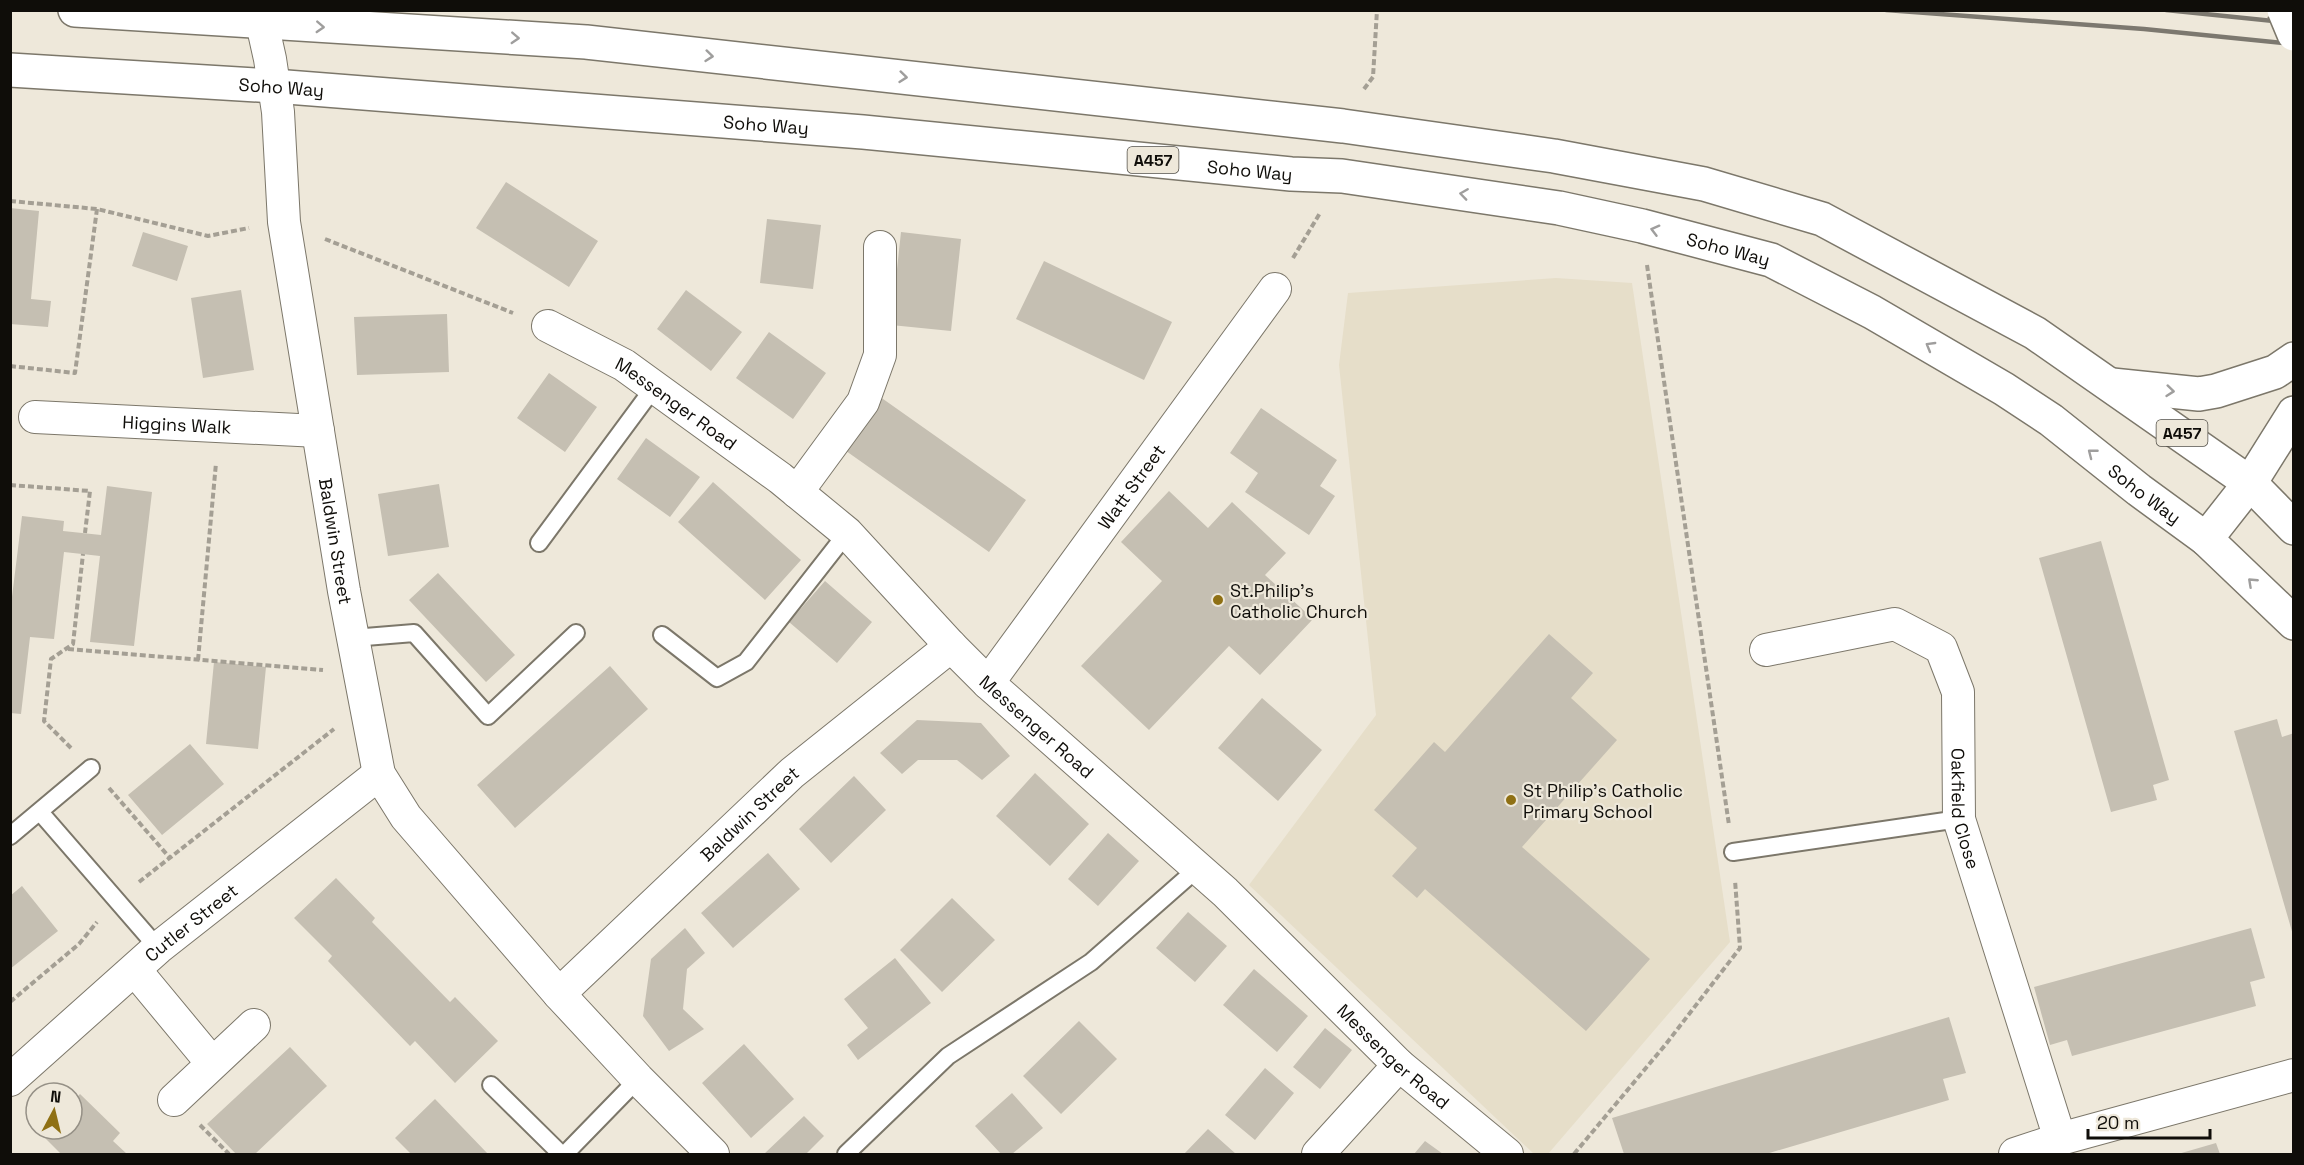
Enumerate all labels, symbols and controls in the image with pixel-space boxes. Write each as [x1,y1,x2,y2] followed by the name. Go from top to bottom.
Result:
[316,20,325,33] one-way arrow
[510,31,519,44] one-way arrow
[704,49,713,61] one-way arrow
[898,70,907,83] one-way arrow
[238,72,325,101] street label: Soho Way
[722,110,810,139] street label: Soho Way
[1128,147,1178,173] road number: A457
[1206,154,1294,186] street label: Soho Way
[1459,189,1468,201] one-way arrow
[1651,224,1661,237] one-way arrow
[1684,227,1773,271] street label: Soho Way
[1926,341,1936,353] one-way arrow
[612,351,742,455] street label: Messenger Road
[2166,384,2175,397] one-way arrow
[122,410,232,438] street label: Higgins Walk
[2156,420,2208,446] road number: A457
[1092,440,1170,534] street label: Watt Street
[2088,450,2099,461] one-way arrow
[2104,459,2186,529] street label: Soho Way
[314,476,358,606] street label: Baldwin Street
[2248,578,2259,589] one-way arrow
[1230,579,1368,623] place label: St.Philip's Catholic Church
[1211,593,1225,607] marker: St.Philip's Catholic Church
[975,670,1099,783] street label: Messenger Road
[1947,748,1986,872] street label: Oakfield Close
[695,761,803,866] street label: Baldwin Street
[1523,779,1683,823] place label: St Philip's Catholic Primary School
[1504,793,1518,807] marker: St Philip's Catholic Primary School
[140,878,242,966] street label: Cutler Street
[1332,999,1454,1114] street label: Messenger Road
[24,1081,84,1141] north arrow
[49,1086,62,1108] text: N
[2088,1102,2210,1140] scale bar
[2097,1111,2140,1134] text: 20 m

